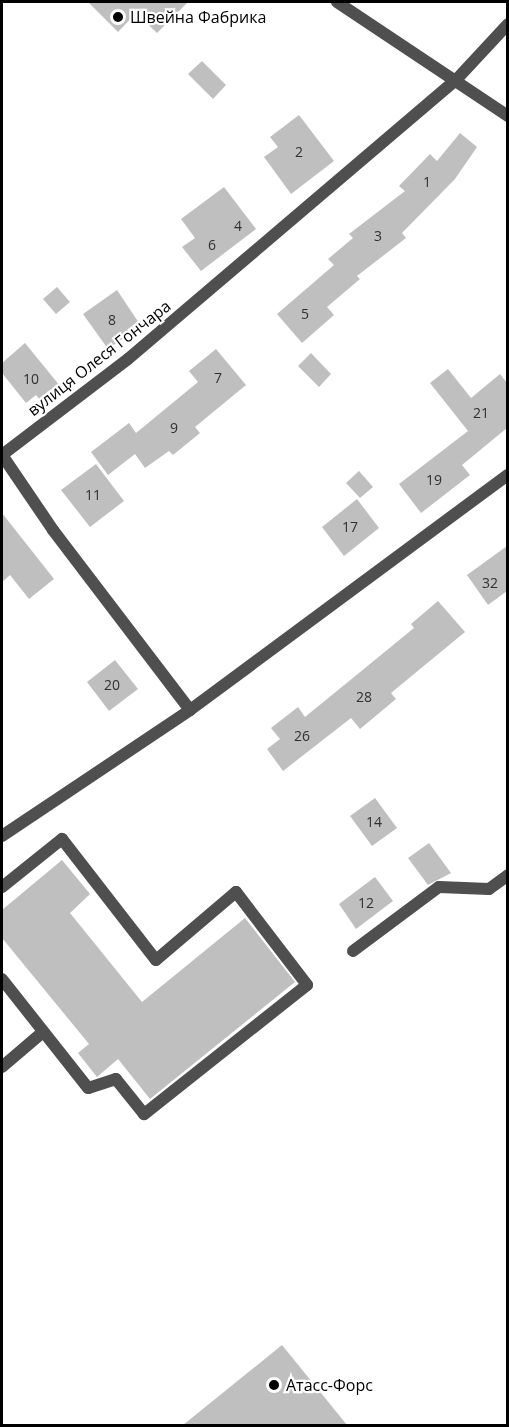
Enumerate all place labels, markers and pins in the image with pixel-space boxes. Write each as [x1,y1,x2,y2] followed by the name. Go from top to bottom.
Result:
[130,7,266,27] place label: Швейна Фабрика
[111,10,125,24] marker: Швейна Фабрика
[286,1375,373,1395] place label: Атасс-Форс
[267,1378,281,1392] marker: Атасс-Форс

